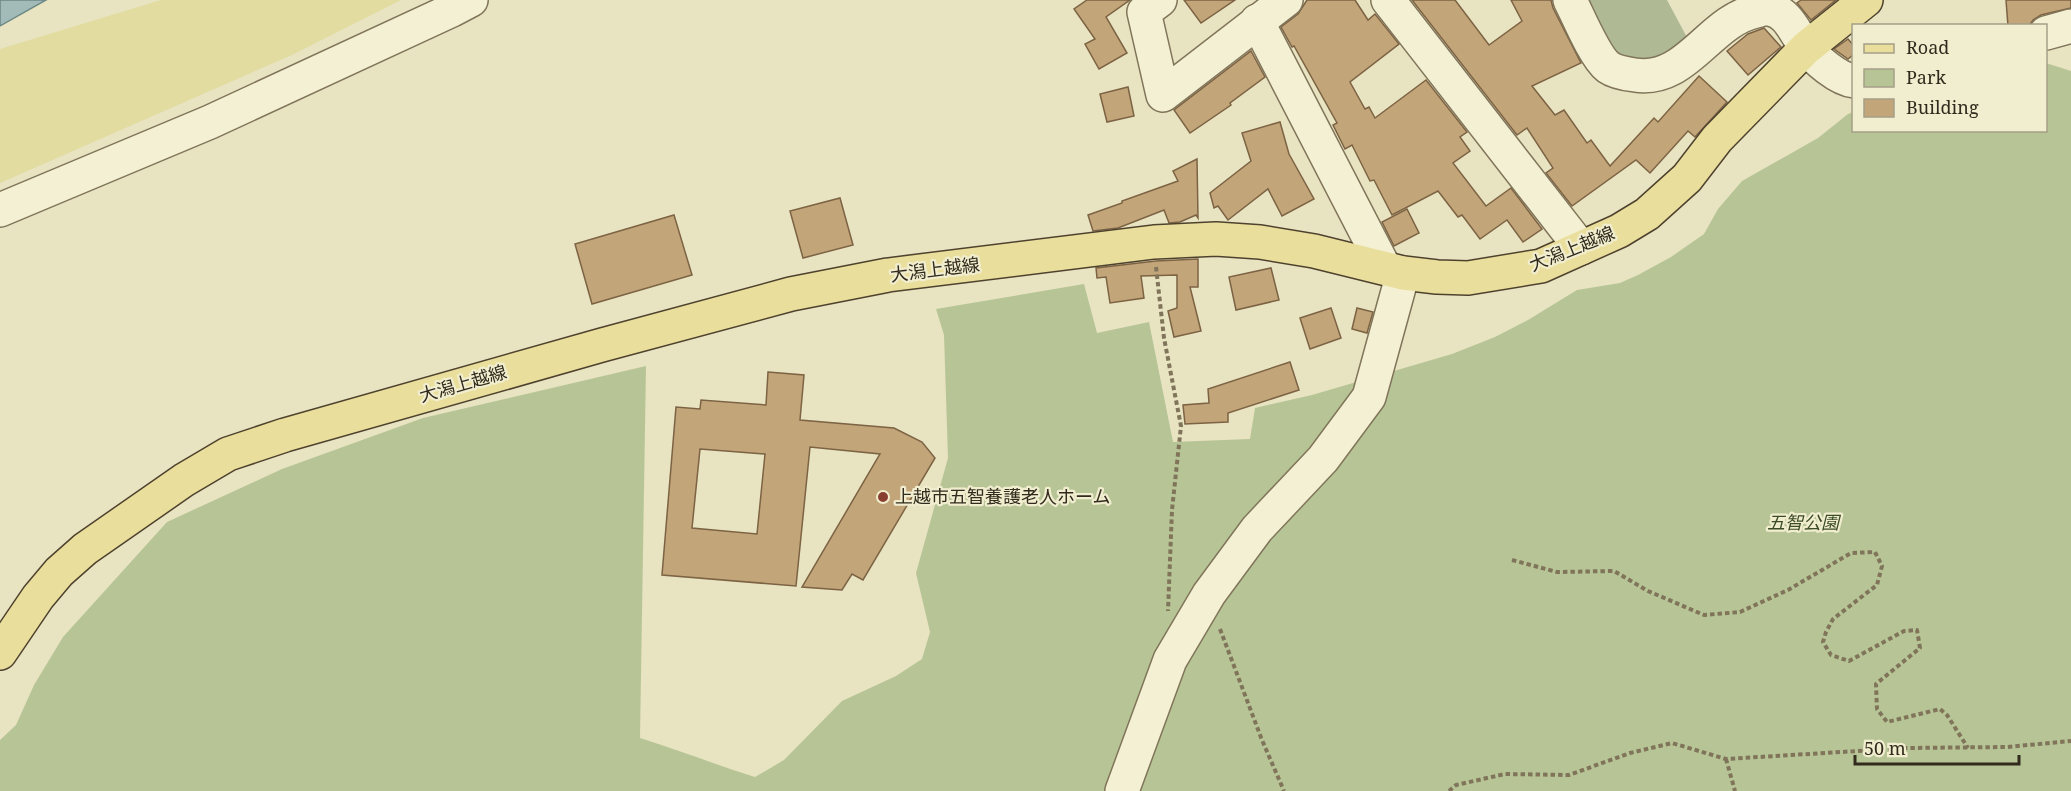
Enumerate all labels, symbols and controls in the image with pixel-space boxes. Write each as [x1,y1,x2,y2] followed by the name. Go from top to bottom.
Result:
[1852,24,2047,132] legend
[1906,35,1949,59] text: Road
[1906,65,1946,89] text: Park
[1906,95,1979,119] text: Building
[1525,220,1618,276] street label: 大潟上越線
[889,252,981,286] street label: 大潟上越線
[416,359,509,407] street label: 大潟上越線
[895,484,1110,508] place label: 上越市五智養護老人ホーム
[876,490,890,504] marker: 上越市五智養護老人ホーム
[1767,510,1842,534] park label: 五智公園
[1855,728,2018,766] scale bar
[1864,736,1906,760] text: 50 m

